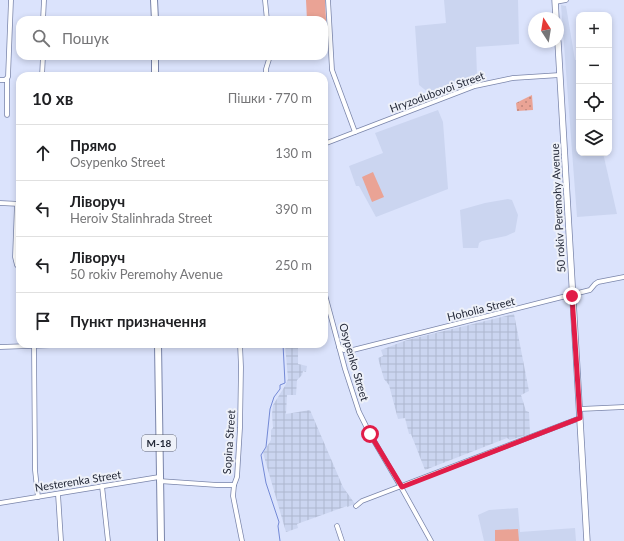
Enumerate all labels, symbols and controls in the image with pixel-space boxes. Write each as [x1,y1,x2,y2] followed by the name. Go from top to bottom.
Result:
[528,12,564,48] north arrow
[576,12,612,156] map controls
[576,12,612,48] button: +
[16,16,328,60] search box
[30,27,52,49] icon: search
[62,29,109,47] text: Пошук
[576,48,612,84] button: −
[388,68,486,115] street label: Hryzodubovoi Street
[576,84,612,120] button: locate
[32,88,73,109] text: 10 хв
[228,90,312,106] text: Пішки · 770 m
[576,120,612,156] button: layers
[70,136,116,154] text: Прямо
[32,142,54,164] icon: ahead
[548,143,567,273] street label: 50 rokiv Peremohy Avenue
[275,145,312,161] text: 130 m
[70,154,165,170] text: Osypenko Street
[70,192,125,210] text: Ліворуч
[32,198,54,220] icon: left
[275,201,312,217] text: 390 m
[70,210,212,226] text: Heroiv Stalinhrada Street
[70,248,125,266] text: Ліворуч
[32,254,54,276] icon: left
[275,257,312,273] text: 250 m
[70,266,223,282] text: 50 rokiv Peremohy Avenue
[563,287,581,305] route end
[446,294,516,323] street label: Hoholia Street
[32,310,54,332] icon: arrive
[70,312,206,330] text: Пункт призначення
[337,321,372,402] street label: Osypenko Street
[220,409,237,475] street label: Sopina Street
[361,425,379,443] route start
[142,435,176,451] road number: М-18
[34,467,122,494] street label: Nesterenka Street

